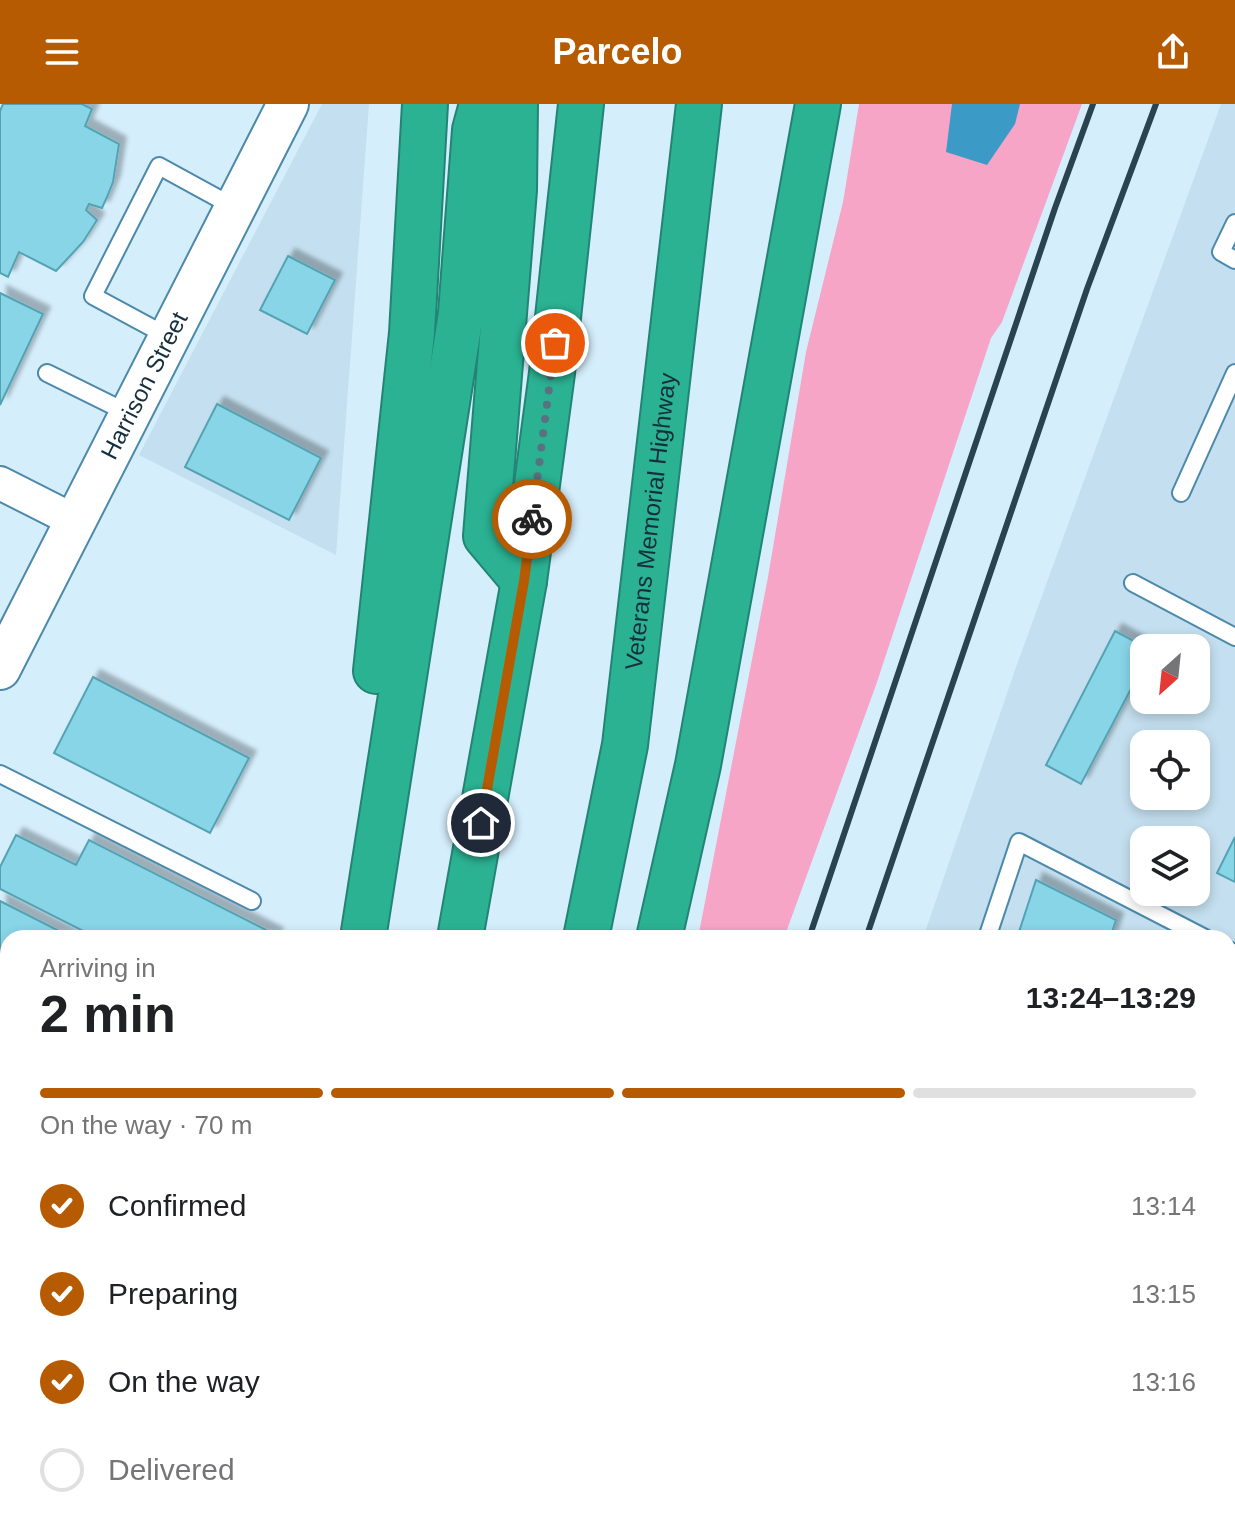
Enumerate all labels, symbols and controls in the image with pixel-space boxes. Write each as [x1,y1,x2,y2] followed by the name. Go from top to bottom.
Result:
[40,30,84,74] icon: menu
[1151,30,1195,74] icon: share
[552,31,683,72] text: Parcelo
[95,307,193,464] street label: Harrison Street
[521,309,589,377] pin
[533,321,577,365] icon: bag
[620,371,681,671] street label: Veterans Memorial Highway
[492,479,572,559] courier
[510,497,554,541] icon: bike
[1130,634,1210,714] north arrow
[1130,634,1210,906] map controls
[1130,730,1210,810] button: locate
[447,789,515,857] pin
[459,801,503,845] icon: home
[1130,826,1210,906] button: layers
[40,953,156,983] text: Arriving in
[1026,981,1196,1014] text: 13:24–13:29
[40,985,176,1043] text: 2 min
[40,1110,252,1140] text: On the way · 70 m
[40,1184,84,1228] icon: check
[108,1189,246,1222] text: Confirmed
[1131,1191,1196,1221] text: 13:14
[40,1272,84,1316] icon: check
[108,1277,238,1310] text: Preparing
[1131,1279,1196,1309] text: 13:15
[40,1360,84,1404] icon: check
[108,1365,260,1398] text: On the way
[1131,1367,1196,1397] text: 13:16
[108,1453,235,1486] text: Delivered

